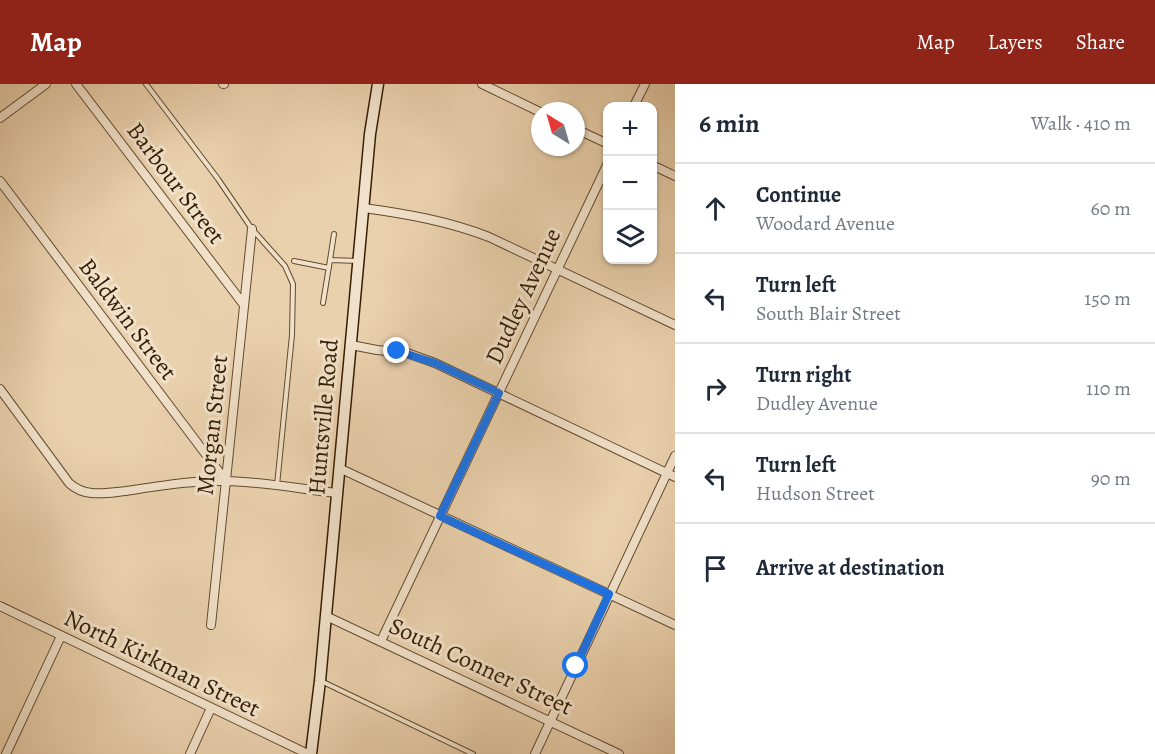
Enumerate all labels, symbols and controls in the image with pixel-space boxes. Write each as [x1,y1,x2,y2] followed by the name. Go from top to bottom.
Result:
[30,23,82,61] text: Map
[916,28,955,56] text: Map
[988,28,1043,56] text: Layers
[1076,28,1125,56] text: Share
[531,102,585,156] north arrow
[603,102,657,264] map controls
[603,102,657,156] button: +
[699,106,760,141] text: 6 min
[1031,110,1131,137] text: Walk · 410 m
[120,116,232,251] street label: Barbour Street
[603,156,657,210] button: −
[756,180,841,210] text: Continue
[699,192,732,225] icon: ahead
[1091,195,1131,222] text: 60 m
[603,210,657,264] button: layers
[756,210,895,237] text: Woodard Avenue
[478,223,568,369] street label: Dudley Avenue
[72,252,184,387] street label: Baldwin Street
[756,270,836,300] text: Turn left
[699,282,732,315] icon: left
[1084,285,1131,312] text: 150 m
[756,300,901,327] text: South Blair Street
[383,337,409,363] route end
[300,338,346,496] street label: Huntsville Road
[189,353,235,497] street label: Morgan Street
[756,360,852,390] text: Turn right
[699,372,732,405] icon: right
[1086,375,1131,402] text: 110 m
[756,390,878,417] text: Dudley Avenue
[756,450,836,480] text: Turn left
[699,462,732,495] icon: left
[1091,465,1131,492] text: 90 m
[756,480,875,507] text: Hudson Street
[699,552,732,585] icon: arrive
[756,553,945,583] text: Arrive at destination
[59,602,265,724] street label: North Kirkman Street
[384,609,578,723] street label: South Conner Street
[562,652,588,678] route start

